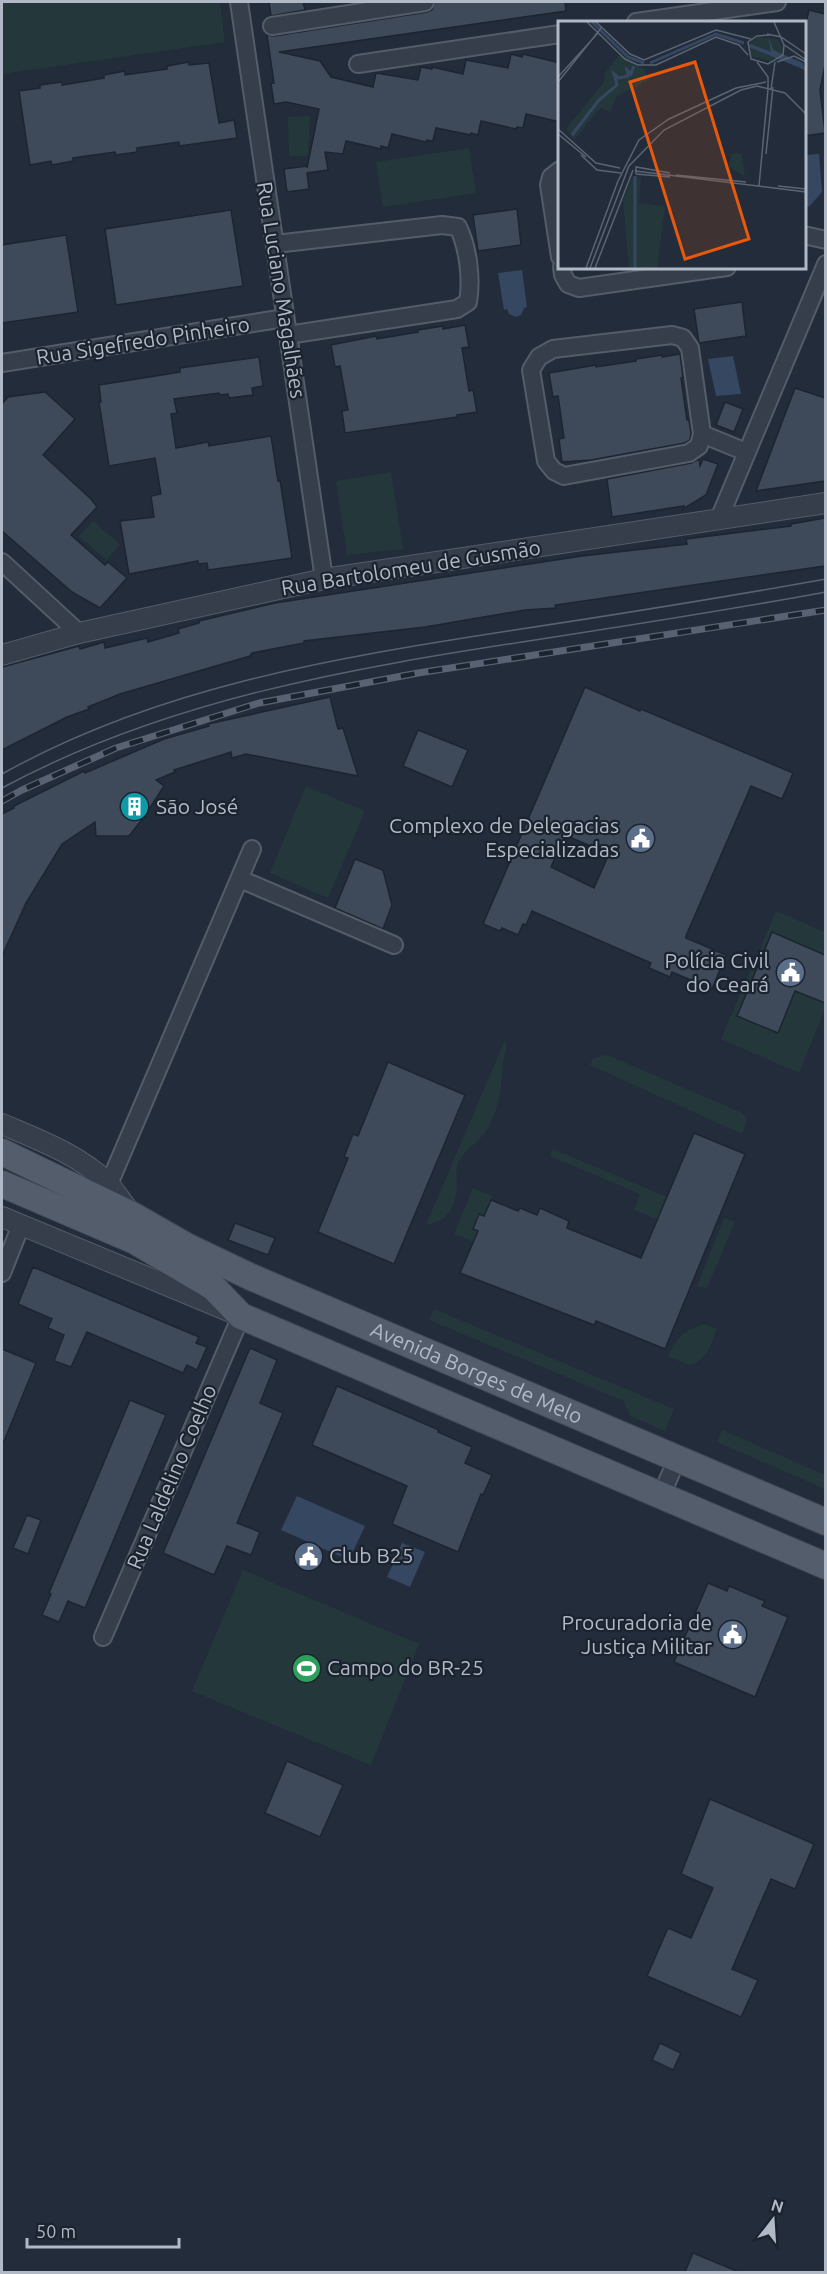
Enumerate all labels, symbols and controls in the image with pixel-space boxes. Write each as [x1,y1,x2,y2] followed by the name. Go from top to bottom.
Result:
[558,21,806,268] inset map
[253,180,311,400] street label: Rua Luciano Magalhães
[34,311,251,369] street label: Rua Sigefredo Pinheiro
[279,535,542,599] street label: Rua Bartolomeu de Gusmão
[119,791,151,823] building icon: São José
[156,794,238,818] place label: São José
[389,813,619,861] place label: Complexo de Delegacias Especializadas
[624,822,656,854] public building icon: Complexo de Delegacias Especializadas
[665,948,769,996] place label: Polícia Civil do Ceará
[774,957,806,989] public building icon: Polícia Civil do Ceará
[368,1317,587,1428] street label: Avenida Borges de Melo
[121,1381,221,1572] street label: Rua Laldelino Coelho
[292,1540,324,1572] public building icon: Club B25
[329,1543,413,1567] place label: Club B25
[562,1610,712,1658] place label: Procuradoria de Justiça Militar
[717,1619,749,1651] public building icon: Procuradoria de Justiça Militar
[290,1652,322,1684] sports icon: Campo do BR-25
[327,1655,484,1679] place label: Campo do BR-25
[743,2190,803,2250] north arrow
[769,2195,786,2216] text: N
[27,2211,178,2249] scale bar
[36,2221,76,2241] text: 50 m

